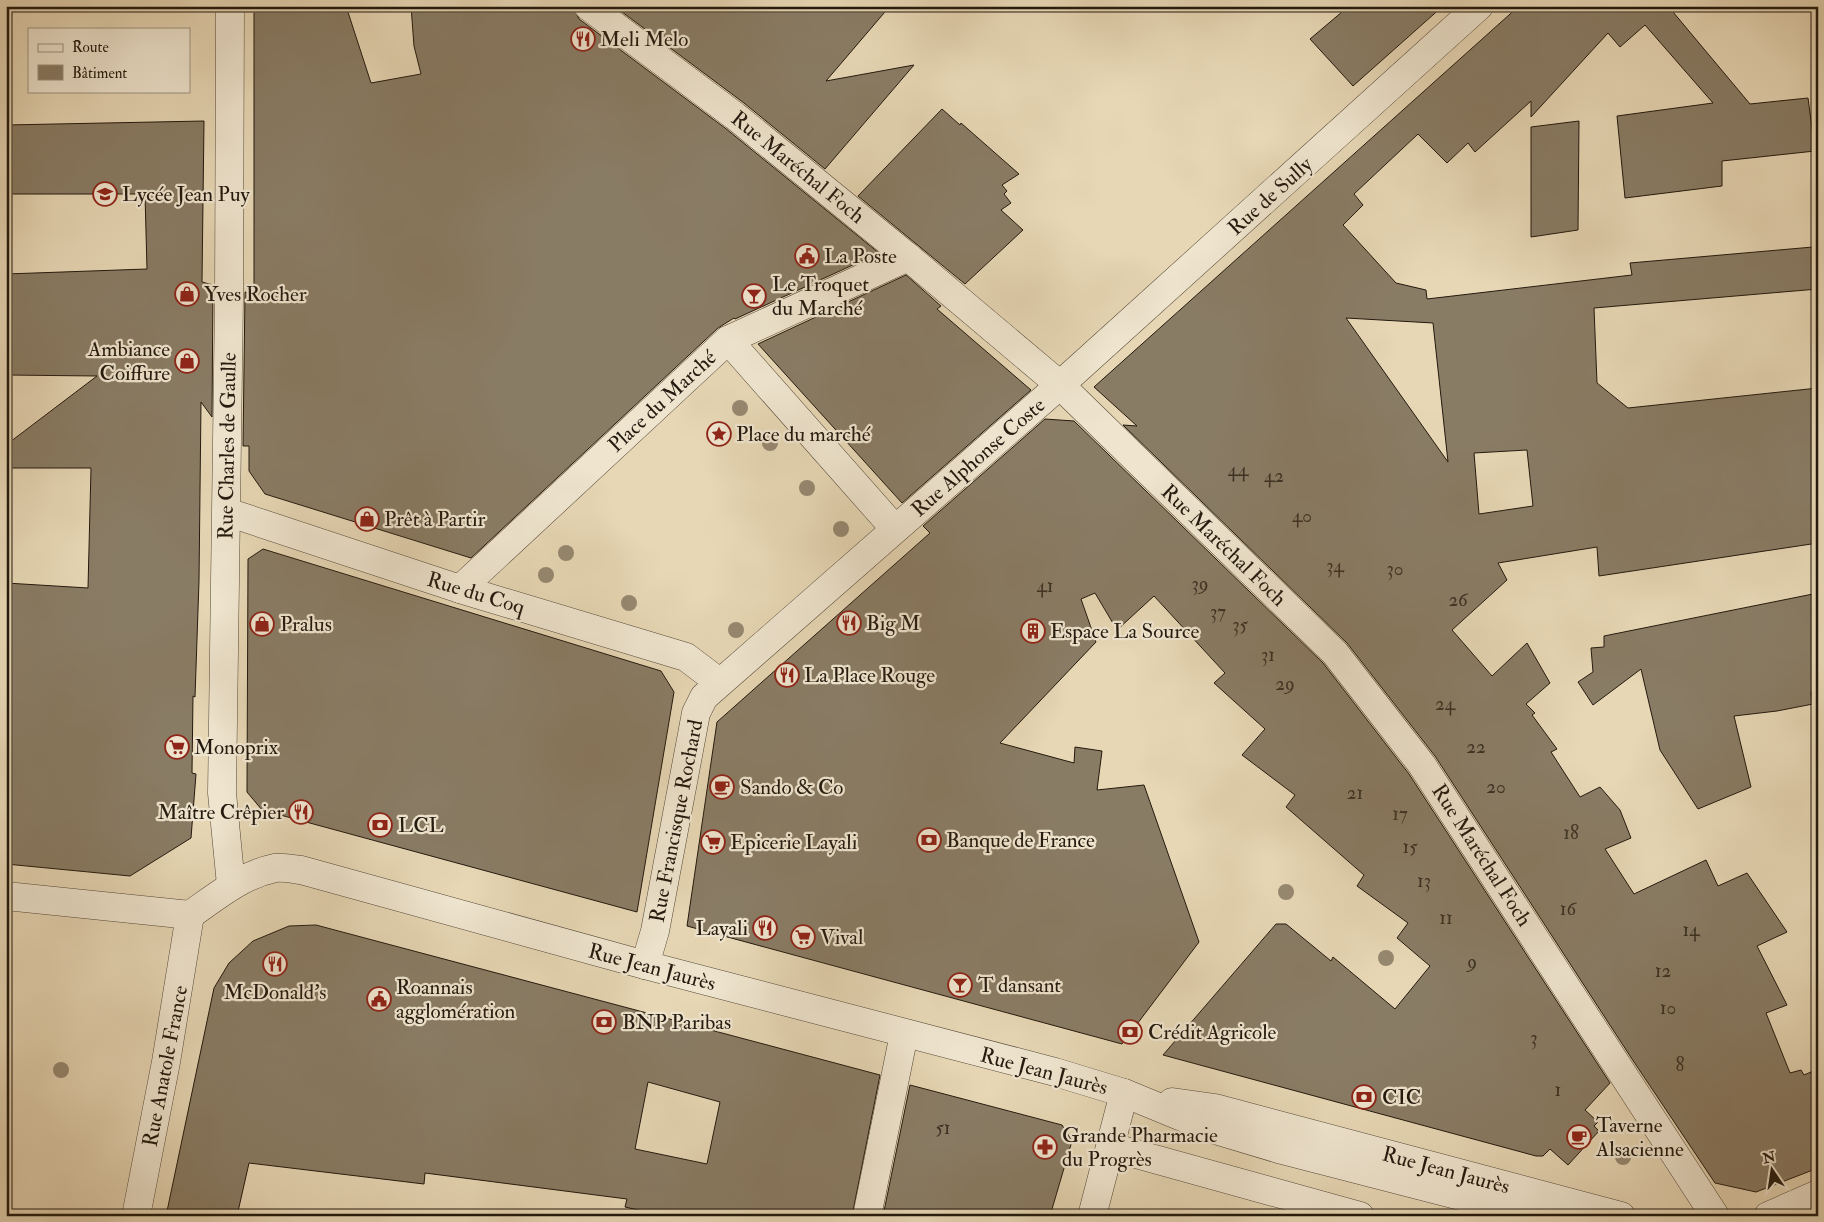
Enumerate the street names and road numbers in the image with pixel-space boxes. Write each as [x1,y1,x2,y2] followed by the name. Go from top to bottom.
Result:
[725,105,870,230] street label: Rue Maréchal Foch
[1222,151,1319,241] street label: Rue de Sully
[603,344,722,458] street label: Place du Marché
[212,352,243,540] street label: Rue Charles de Gaulle
[906,392,1051,523] street label: Rue Alphonse Coste
[1155,479,1292,612] street label: Rue Maréchal Foch
[424,566,528,621] street label: Rue du Coq
[644,717,710,925] street label: Rue Francisque Rochard
[1425,779,1538,932] street label: Rue Maréchal Foch
[585,937,719,997] street label: Rue Jean Jaurès
[137,983,194,1149] street label: Rue Anatole France
[977,1041,1111,1101] street label: Rue Jean Jaurès
[1379,1140,1513,1200] street label: Rue Jean Jaurès

